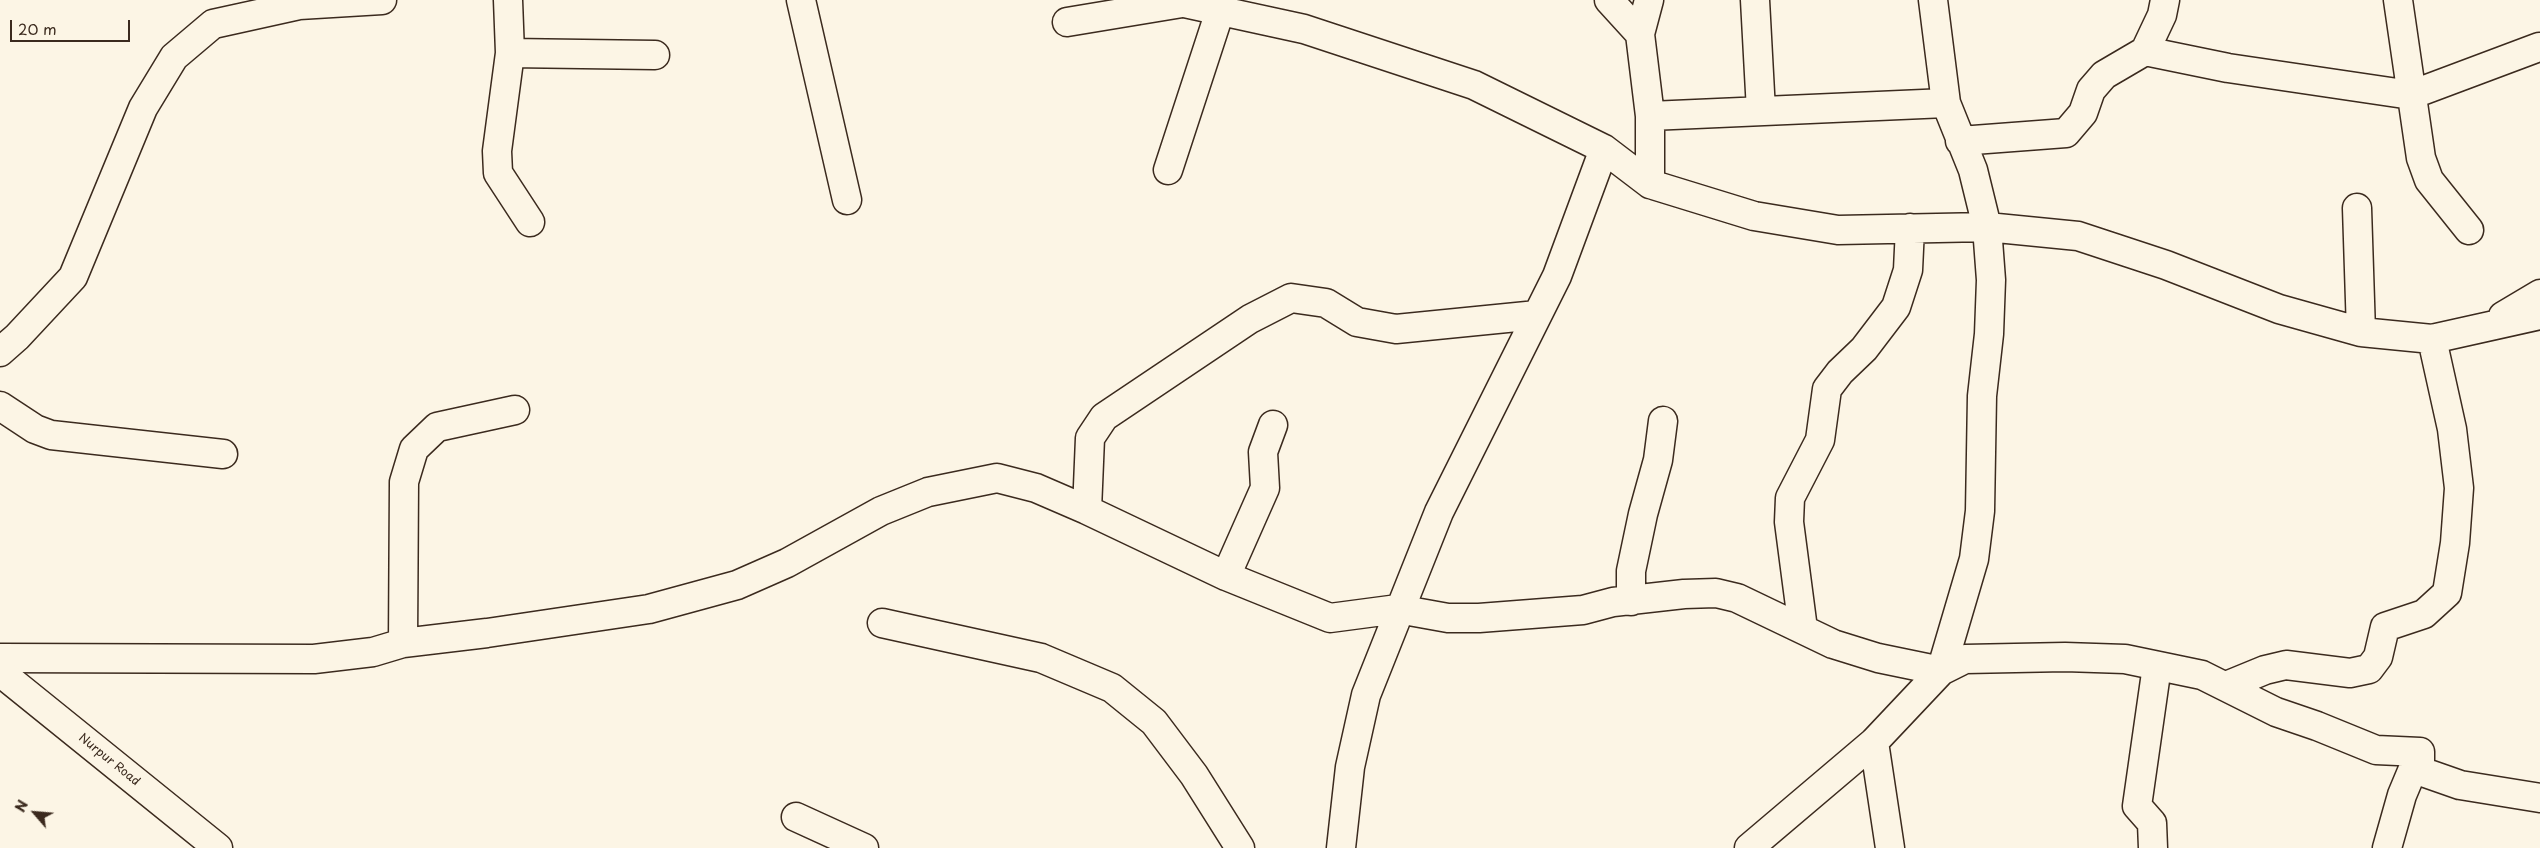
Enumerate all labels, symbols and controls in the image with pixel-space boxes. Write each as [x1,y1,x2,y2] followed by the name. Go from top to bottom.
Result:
[12,10,132,42] scale bar
[18,17,57,40] text: 20 m
[75,731,143,789] street label: Nurpur Road
[10,788,60,838] north arrow
[9,796,33,816] text: N

